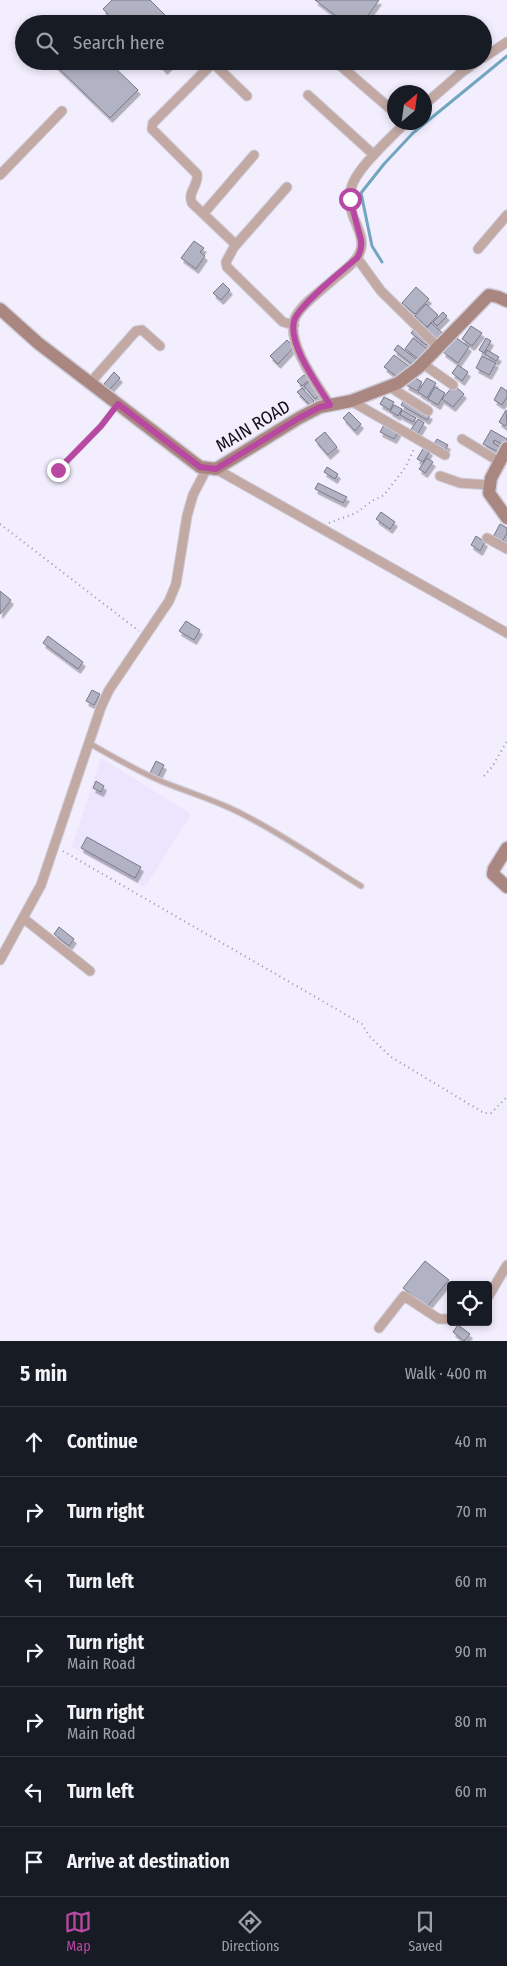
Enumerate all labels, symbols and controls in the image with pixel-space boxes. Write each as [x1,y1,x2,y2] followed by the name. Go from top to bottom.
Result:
[15,15,492,70] search box
[33,29,61,57] icon: search
[73,31,165,54] text: Search here
[387,85,432,130] north arrow
[339,188,362,211] route start
[212,395,294,457] street label: MAIN ROAD
[47,459,70,482] route end
[447,1281,492,1326] map controls
[447,1281,492,1326] button: locate
[20,1361,67,1387] text: 5 min
[405,1364,487,1383] text: Walk · 400 m
[20,1428,48,1456] icon: ahead
[67,1430,138,1453] text: Continue
[455,1432,487,1451] text: 40 m
[20,1498,48,1526] icon: right
[67,1500,144,1523] text: Turn right
[456,1502,487,1521] text: 70 m
[20,1568,48,1596] icon: left
[67,1570,134,1593] text: Turn left
[455,1572,487,1591] text: 60 m
[67,1631,144,1654] text: Turn right
[20,1638,48,1666] icon: right
[455,1642,487,1661] text: 90 m
[67,1654,136,1673] text: Main Road
[67,1701,144,1724] text: Turn right
[20,1708,48,1736] icon: right
[455,1712,487,1731] text: 80 m
[67,1724,136,1743] text: Main Road
[20,1778,48,1806] icon: left
[67,1780,134,1803] text: Turn left
[455,1782,487,1801] text: 60 m
[20,1848,48,1876] icon: arrive
[67,1850,230,1873] text: Arrive at destination
[64,1908,92,1955] tab: Map
[221,1908,279,1955] tab: Directions
[408,1908,443,1955] tab: Saved

